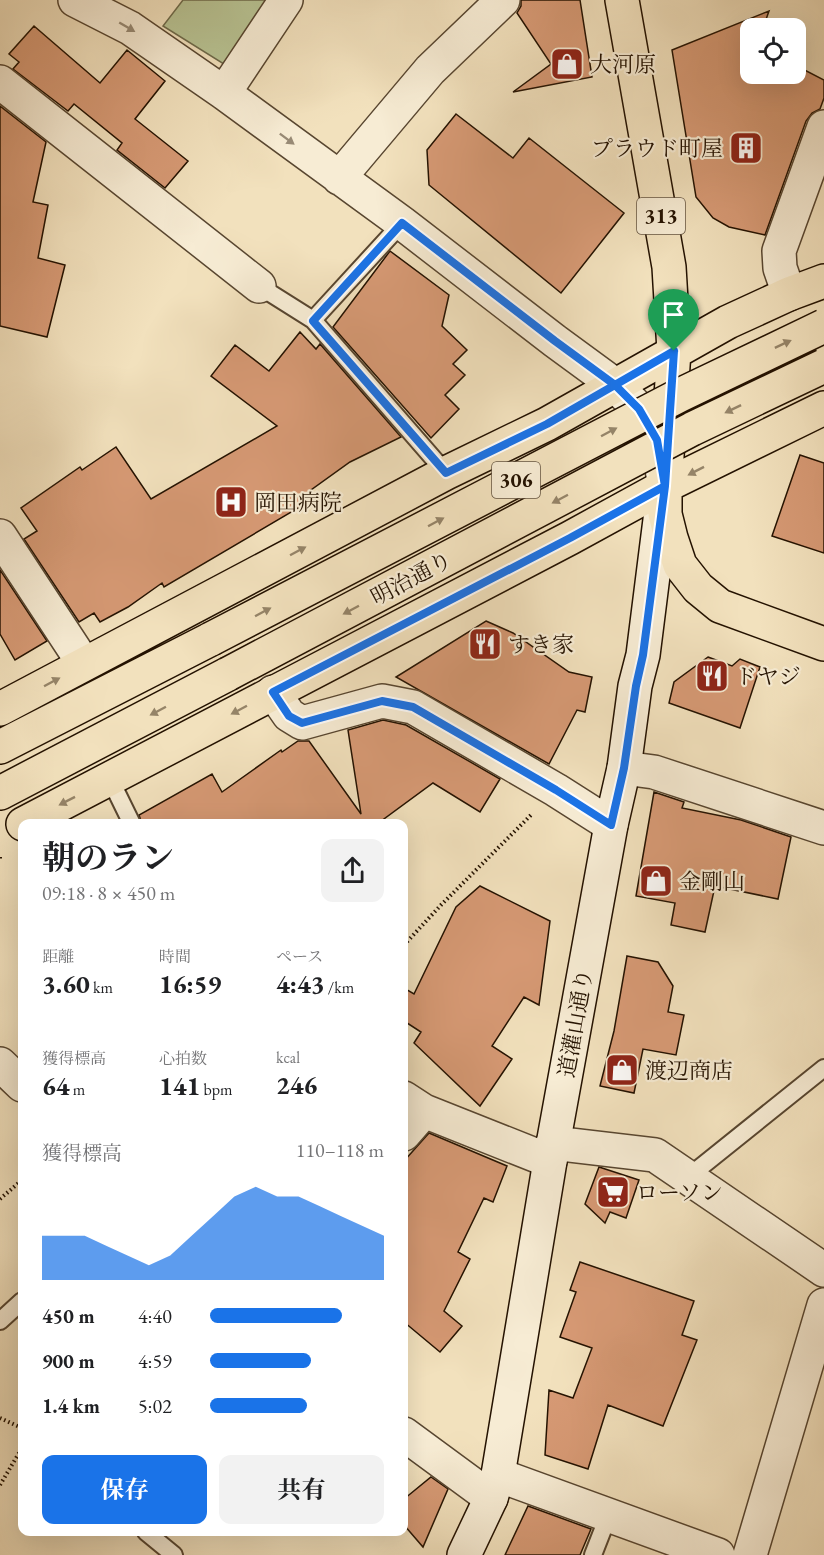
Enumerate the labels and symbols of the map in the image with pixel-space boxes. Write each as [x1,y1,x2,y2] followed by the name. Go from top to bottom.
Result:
[119,22,136,32] one-way arrow
[549,46,585,82] shop icon: 大河原
[590,50,656,79] place label: 大河原
[728,130,764,166] building icon: プラウド町屋
[279,133,294,145] one-way arrow
[591,134,723,163] place label: プラウド町屋
[637,198,685,234] road number: 313
[648,289,699,351] pin
[775,340,792,349] one-way arrow
[725,404,742,414] one-way arrow
[601,427,618,437] one-way arrow
[492,462,540,498] road number: 306
[688,466,705,475] one-way arrow
[213,484,249,520] hospital icon: 岡田病院
[254,488,342,517] place label: 岡田病院
[551,494,568,504] one-way arrow
[428,517,445,527] one-way arrow
[366,545,457,612] street label: 明治通り
[290,546,307,556] one-way arrow
[342,605,359,615] one-way arrow
[254,608,272,618] one-way arrow
[467,626,503,662] restaurant icon: すき家
[508,630,574,659] place label: すき家
[694,658,730,694] restaurant icon: ドヤジ
[735,662,801,691] place label: ドヤジ
[43,677,60,687] one-way arrow
[230,705,247,715] one-way arrow
[149,706,166,716] one-way arrow
[58,796,75,806] one-way arrow
[638,863,674,899] shop icon: 金剛山
[679,867,745,896] place label: 金剛山
[552,966,599,1080] street label: 道灌山通り
[604,1052,640,1088] shop icon: 渡辺商店
[645,1056,733,1085] place label: 渡辺商店
[595,1174,631,1210] supermarket icon: ローソン
[636,1178,723,1207] place label: ローソン

